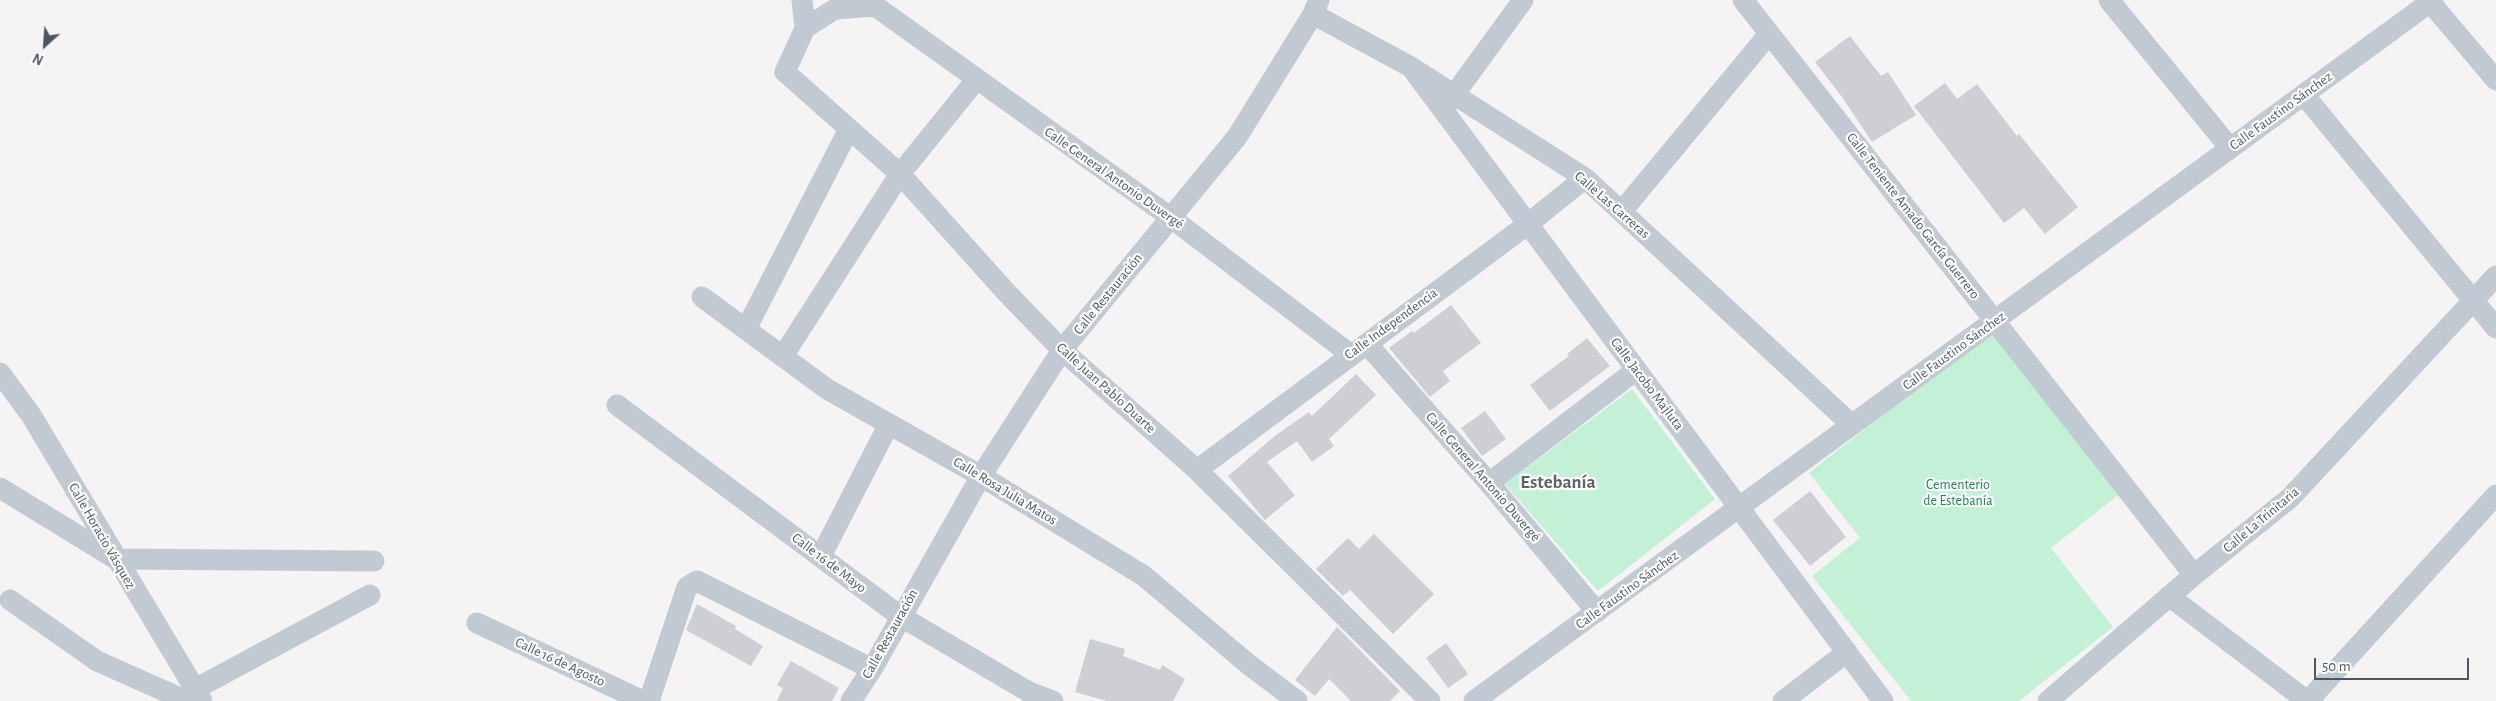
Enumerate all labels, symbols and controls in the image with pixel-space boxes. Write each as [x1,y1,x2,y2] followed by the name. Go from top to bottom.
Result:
[20,20,70,70] north arrow
[31,50,46,67] text: N
[2226,68,2336,154] street label: Calle Faustino Sánchez
[1041,123,1187,233] street label: Calle General Antonio Duvergé
[1843,130,1983,302] street label: Calle Teniente Amado García Guerrero
[1571,168,1653,242] street label: Calle Las Carreras
[1070,250,1146,338] street label: Calle Restauración
[1341,285,1441,363] street label: Calle Independencia
[1899,308,2009,394] street label: Calle Faustino Sánchez
[1607,335,1687,433] street label: Calle Jacobo Majluta
[1053,339,1159,437] street label: Calle Juan Pablo Duarte
[1422,409,1544,545] street label: Calle General Antonio Duvergé
[950,453,1060,529] street label: Calle Rosa Julia Matos
[1520,471,1596,493] district label: Estebanía
[1923,477,1993,510] park label: Cementerio de Estebanía
[65,480,139,592] street label: Calle Horacio Vásquez
[2220,483,2302,557] street label: Calle La Trinitaria
[788,530,870,596] street label: Calle 16 de Mayo
[1572,547,1682,633] street label: Calle Faustino Sánchez
[858,586,922,682] street label: Calle Restauración
[512,634,608,690] street label: Calle 16 de Agosto
[2316,648,2471,680] scale bar
[2322,659,2351,674] text: 50 m

